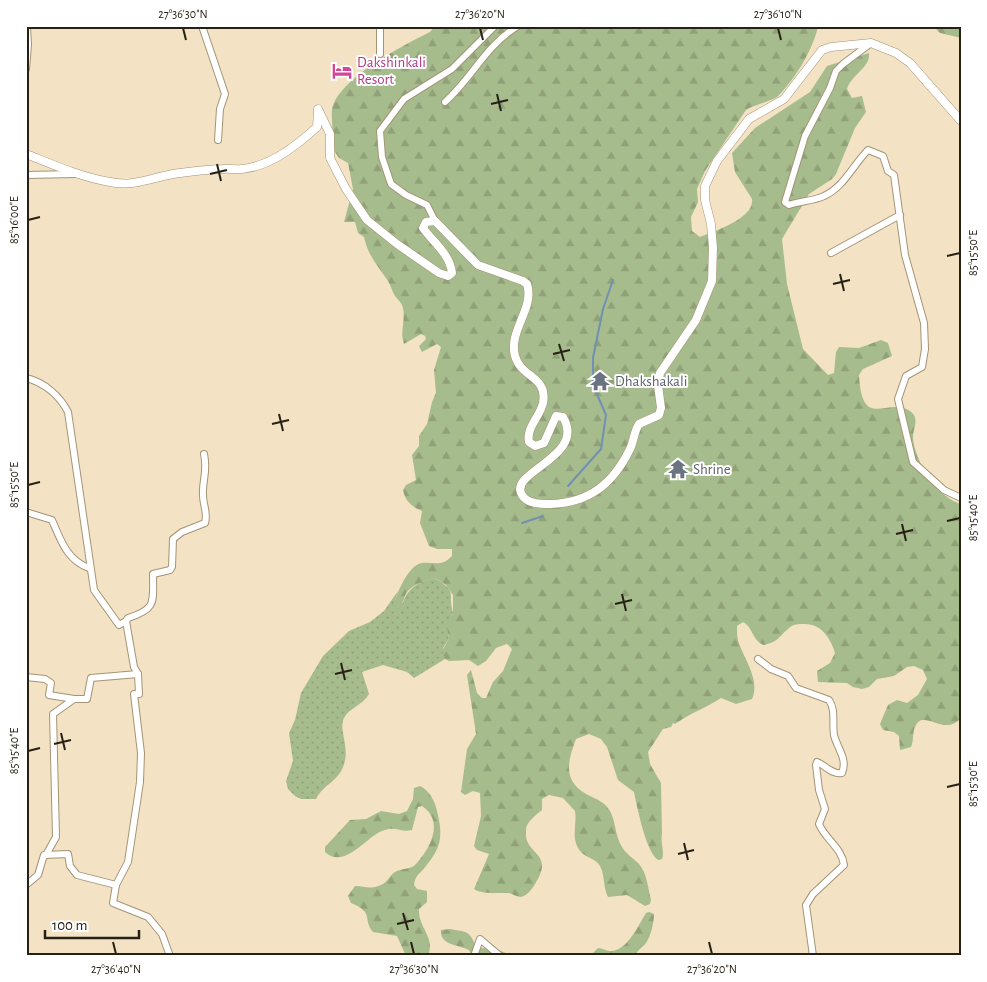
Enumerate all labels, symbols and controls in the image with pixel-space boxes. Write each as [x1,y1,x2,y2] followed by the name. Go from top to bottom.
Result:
[158,8,208,20] text: 27°36'30"N
[455,8,505,20] text: 27°36'20"N
[754,8,802,20] text: 27°36'10"N
[357,55,426,87] place label: Dakshinkali Resort
[331,60,353,82] hotel icon: Dakshinkali Resort
[8,196,20,244] text: 85°16'00"E
[967,230,979,276] text: 85°15'50"E
[589,370,611,392] temple icon: Dhakshakali
[615,374,687,389] place label: Dhakshakali
[667,458,689,480] temple icon: Shrine
[8,462,20,508] text: 85°15'50"E
[693,462,731,477] place label: Shrine
[967,494,979,541] text: 85°15'40"E
[8,727,20,774] text: 85°15'40"E
[967,761,979,807] text: 85°15'30"E
[45,907,139,939] scale bar
[52,918,87,933] text: 100 m
[91,963,141,975] text: 27°36'40"N
[389,963,439,975] text: 27°36'30"N
[687,963,737,975] text: 27°36'20"N

